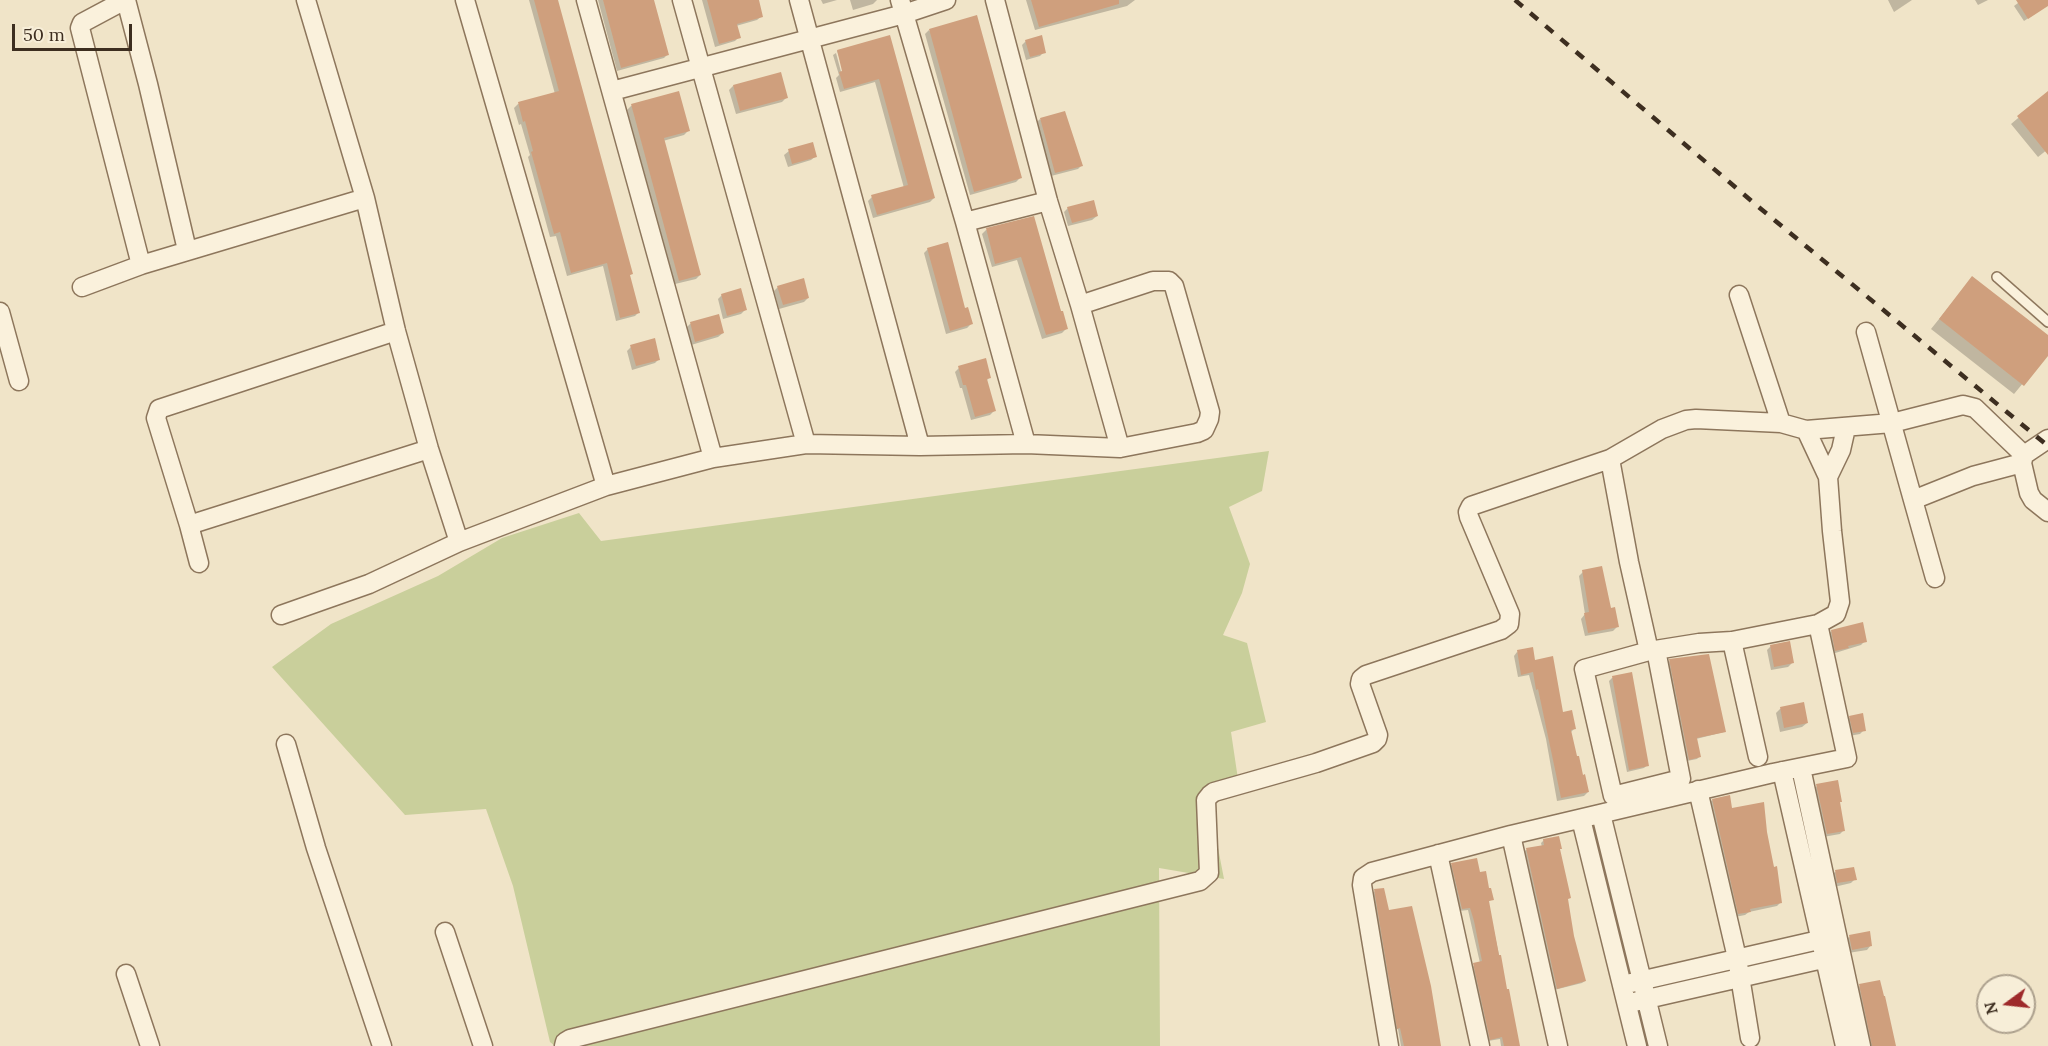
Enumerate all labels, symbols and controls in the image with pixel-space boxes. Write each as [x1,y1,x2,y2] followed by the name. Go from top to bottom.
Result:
[15,12,135,50] scale bar
[23,23,65,46] text: 50 m
[1976,974,2036,1034] north arrow
[1979,1000,2002,1017] text: N

